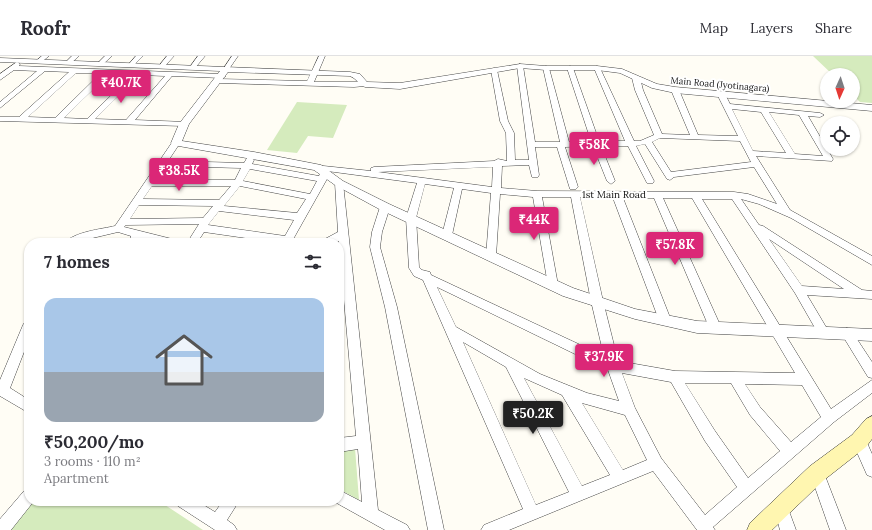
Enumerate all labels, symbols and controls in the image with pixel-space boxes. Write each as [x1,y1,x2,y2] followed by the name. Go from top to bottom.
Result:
[20,16,70,40] text: Roofr
[700,19,728,37] text: Map
[750,19,793,37] text: Layers
[815,19,852,37] text: Share
[820,68,860,108] north arrow
[820,68,860,156] map controls
[88,70,154,104] pin: ₹40.7K
[101,74,141,91] text: ₹40.7K
[670,74,770,95] street label: Main Road (Jyotinagara)
[820,116,860,156] button: locate
[570,132,618,166] pin: ₹58K
[578,136,610,153] text: ₹58K
[146,158,212,192] pin: ₹38.5K
[158,162,200,179] text: ₹38.5K
[582,188,646,201] street label: 1st Main Road
[510,207,558,241] pin: ₹44K
[518,211,550,228] text: ₹44K
[642,232,708,266] pin: ₹57.8K
[655,236,695,253] text: ₹57.8K
[44,251,110,273] text: 7 homes
[302,251,324,273] icon: filters
[148,324,220,396] icon: home
[571,344,637,378] pin: ₹37.9K
[584,348,624,365] text: ₹37.9K
[500,401,566,435] pin: ₹50.2K
[512,405,554,422] text: ₹50.2K
[44,431,144,453] text: ₹50,200/mo
[44,453,141,470] text: 3 rooms · 110 m²
[44,470,109,487] text: Apartment

